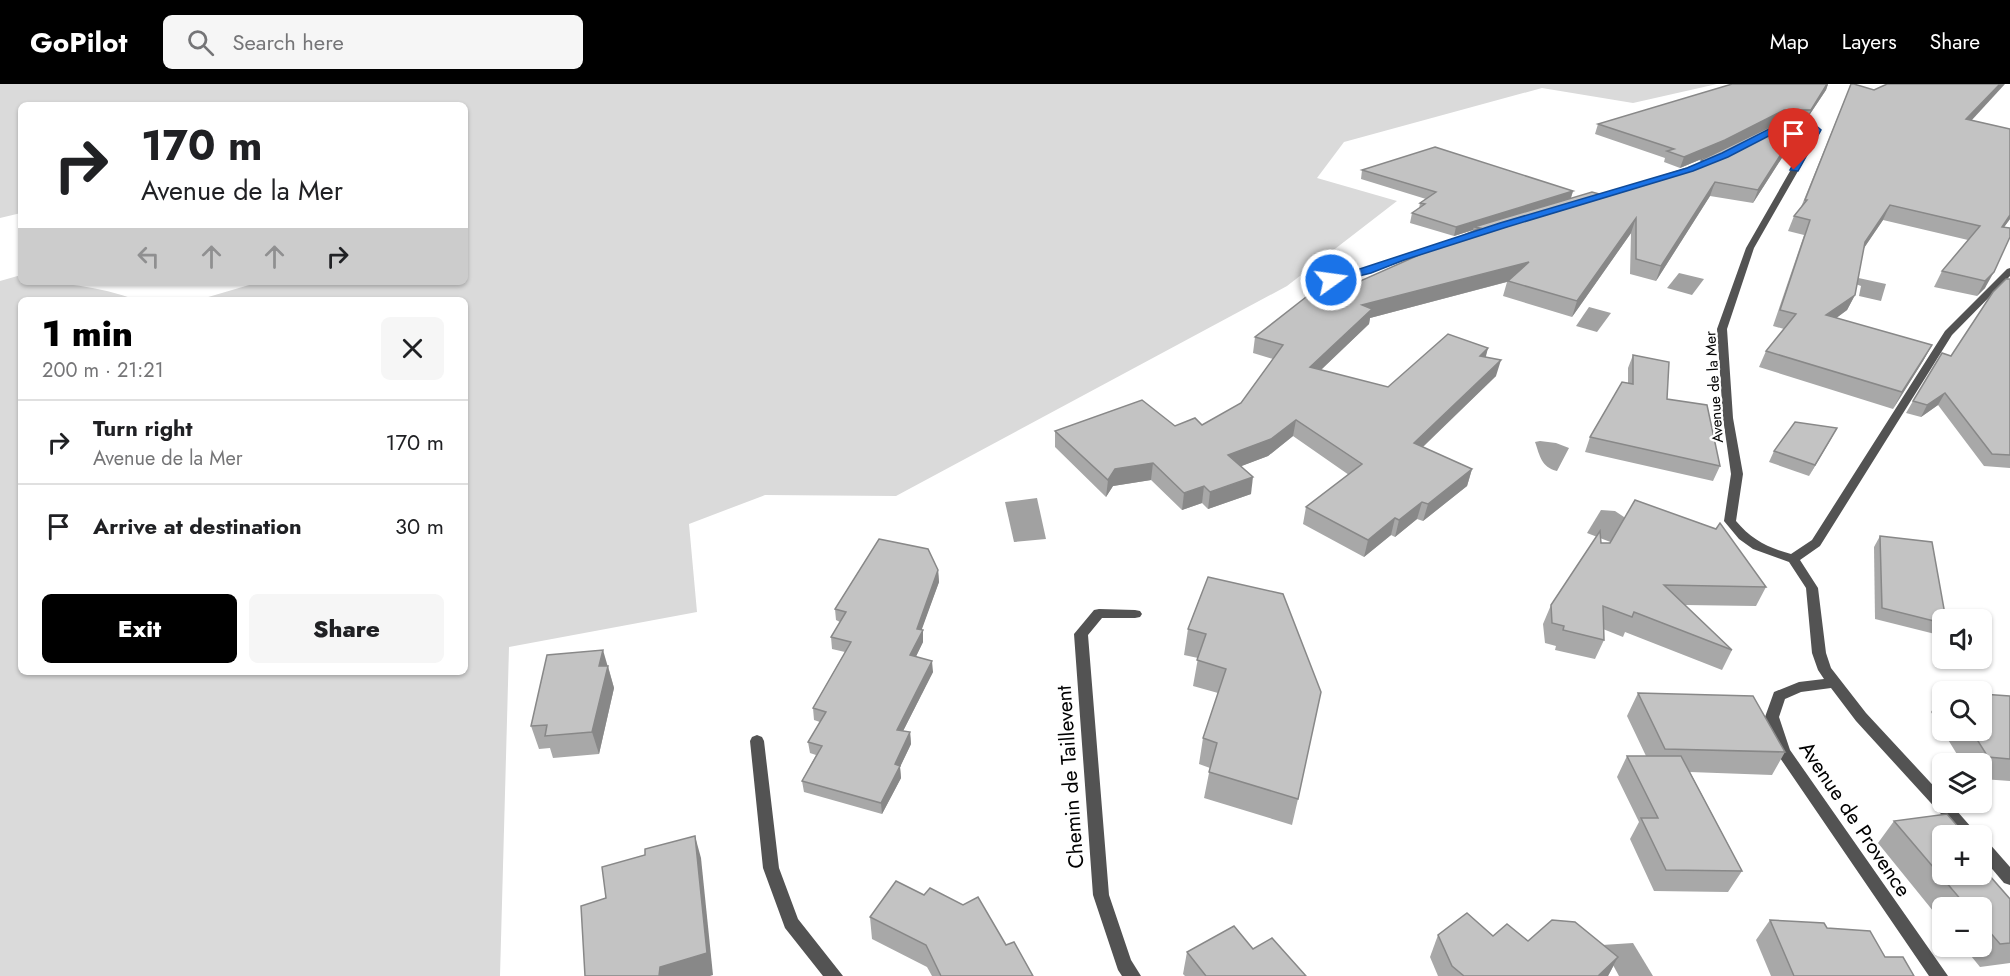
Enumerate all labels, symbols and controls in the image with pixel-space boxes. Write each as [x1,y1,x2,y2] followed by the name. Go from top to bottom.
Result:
[163,15,583,69] search box
[30,22,127,63] text: GoPilot
[184,26,217,59] icon: search
[232,26,344,58] text: Search here
[1770,27,1809,57] text: Map
[1842,27,1897,57] text: Layers
[1930,27,1980,57] text: Share
[1768,108,1819,170] pin
[141,115,263,176] text: 170 m
[1777,117,1810,150] icon: arrive
[42,126,120,204] icon: right
[141,171,343,210] text: Avenue de la Mer
[132,240,165,273] icon: left
[195,240,228,273] icon: ahead
[258,240,291,273] icon: ahead
[321,240,354,273] icon: right
[1299,248,1363,312] position arrow
[42,307,133,359] text: 1 min
[381,317,444,380] button: close
[1699,329,1729,444] street label: Avenue de la Mer
[42,356,164,385] text: 200 m · 21:21
[93,412,193,444] text: Turn right
[42,426,75,459] icon: right
[386,426,444,458] text: 170 m
[93,444,243,473] text: Avenue de la Mer
[42,510,75,543] icon: arrive
[93,510,302,542] text: Arrive at destination
[395,510,444,542] text: 30 m
[42,594,237,663] button: Exit
[249,594,444,663] button: Share
[1932,609,1992,957] map controls
[1932,609,1992,669] button: sound
[1932,681,1992,741] button: search
[1049,684,1091,870] street label: Chemin de Taillevent
[1792,735,1918,903] street label: Avenue de Provence
[1932,753,1992,813] button: layers
[1932,825,1992,885] button: +
[1932,897,1992,957] button: −

